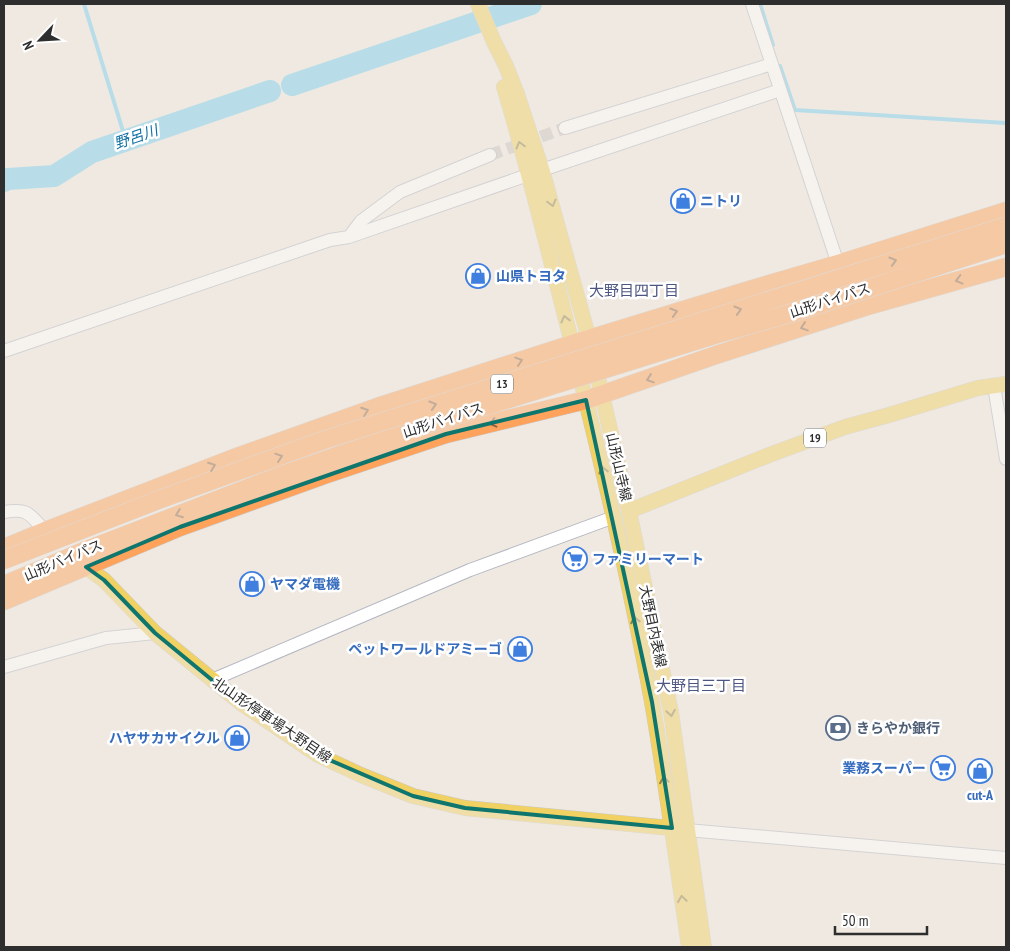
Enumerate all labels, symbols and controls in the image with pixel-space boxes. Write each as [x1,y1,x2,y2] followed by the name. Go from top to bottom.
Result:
[15,15,65,65] north arrow
[18,38,38,53] text: N
[111,120,162,153] water label: 野呂川
[515,140,526,149] one-way arrow
[670,188,696,214] shop icon: ニトリ
[700,192,742,210] place label: ニトリ
[546,199,557,207] one-way arrow
[888,257,897,267] one-way arrow
[465,263,491,289] shop icon: 山県トヨタ
[496,267,566,285] place label: 山県トヨタ
[956,275,964,285] one-way arrow
[787,279,873,321] street label: 山形バイパス
[589,281,679,300] district label: 大野目四丁目
[733,305,742,315] one-way arrow
[670,308,678,318] one-way arrow
[561,316,571,324] one-way arrow
[800,321,808,331] one-way arrow
[515,356,523,366] one-way arrow
[646,373,654,383] one-way arrow
[491,374,513,394] road number: 13
[400,399,486,441] street label: 山形バイパス
[428,401,436,411] one-way arrow
[360,407,369,417] one-way arrow
[489,417,498,428] one-way arrow
[804,428,826,448] road number: 19
[602,431,636,503] street label: 山形山寺線
[274,452,282,462] one-way arrow
[207,462,216,473] one-way arrow
[598,465,609,474] one-way arrow
[175,508,184,518] one-way arrow
[21,535,105,585] street label: 山形バイパス
[562,546,588,572] supermarket icon: ファミリーマート
[592,550,704,568] place label: ファミリーマート
[239,571,265,597] shop icon: ヤマダ電機
[270,575,340,593] place label: ヤマダ電機
[635,583,671,669] street label: 大野目内表線
[630,615,641,624] one-way arrow
[507,636,533,662] shop icon: ペットワールドアミーゴ
[348,640,502,658] place label: ペットワールドアミーゴ
[209,673,335,767] street label: 北山形停車場大野目線
[656,676,746,695] district label: 大野目三丁目
[666,709,676,718] one-way arrow
[825,715,851,741] bank icon: きらやか銀行
[856,719,940,737] place label: きらやか銀行
[224,725,250,751] shop icon: ハヤサカサイクル
[109,729,220,747] place label: ハヤサカサイクル
[930,755,956,781] supermarket icon: 業務スーパー
[967,758,993,784] shop icon: cut-A
[842,759,926,777] place label: 業務スーパー
[660,775,670,784] one-way arrow
[967,786,994,804] place label: cut-A
[677,895,688,903] one-way arrow
[835,904,928,936] scale bar
[842,911,868,930] text: 50 m

